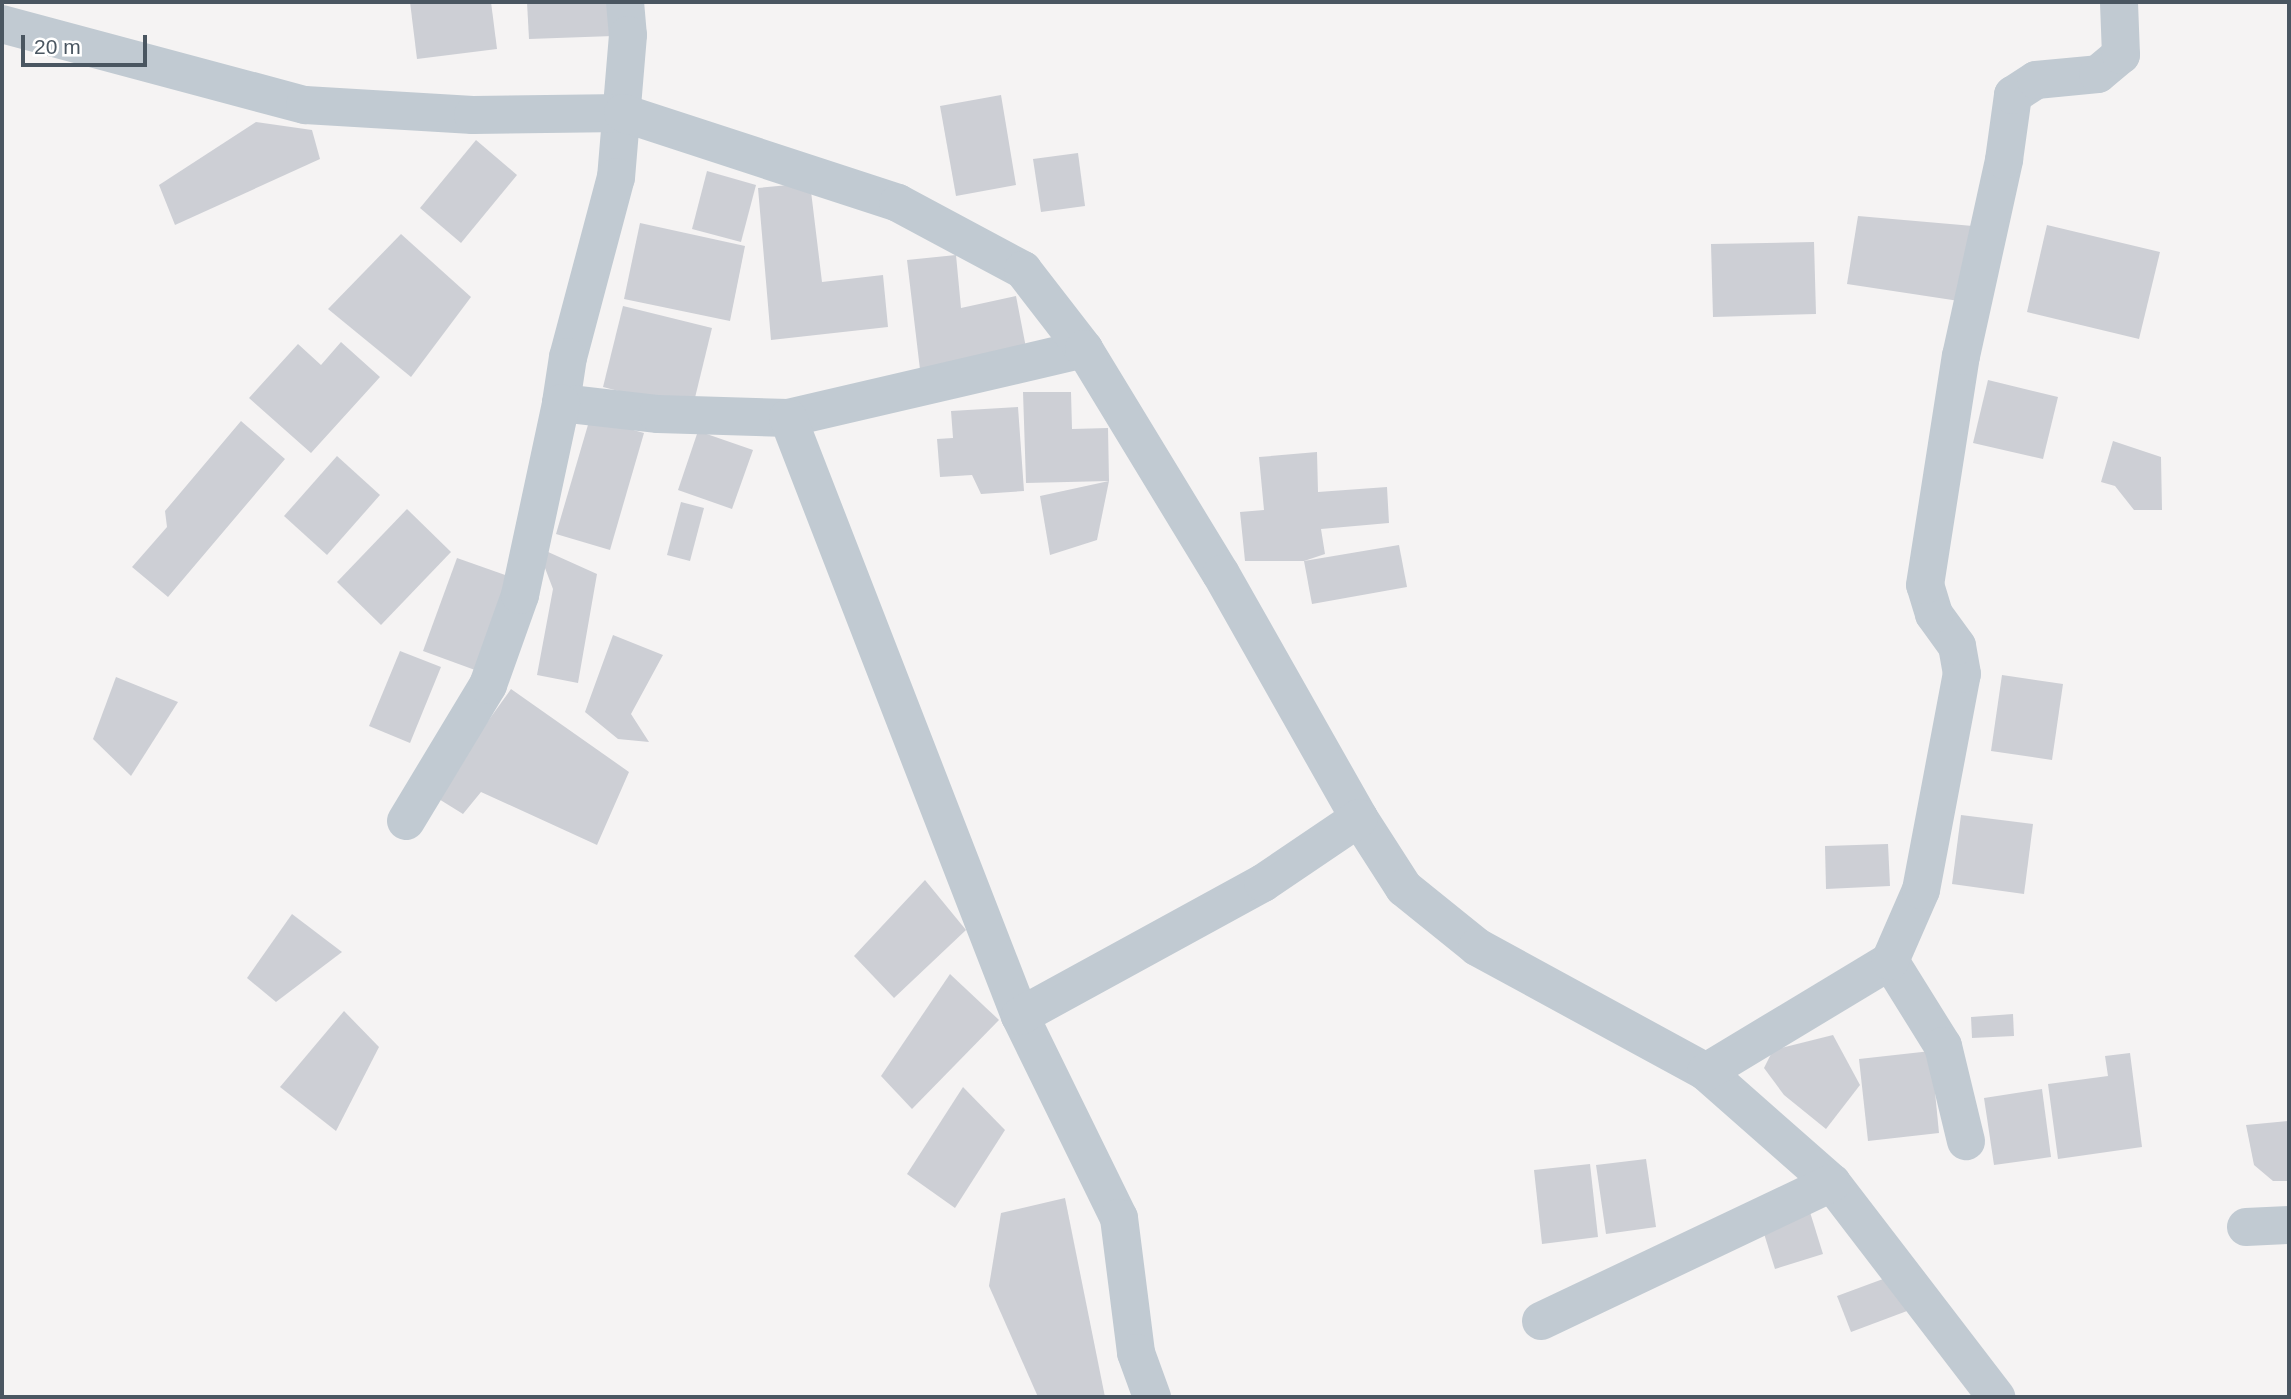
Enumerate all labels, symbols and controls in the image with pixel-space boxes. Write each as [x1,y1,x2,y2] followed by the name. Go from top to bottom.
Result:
[24,21,150,65] scale bar
[34,35,81,58] text: 20 m

